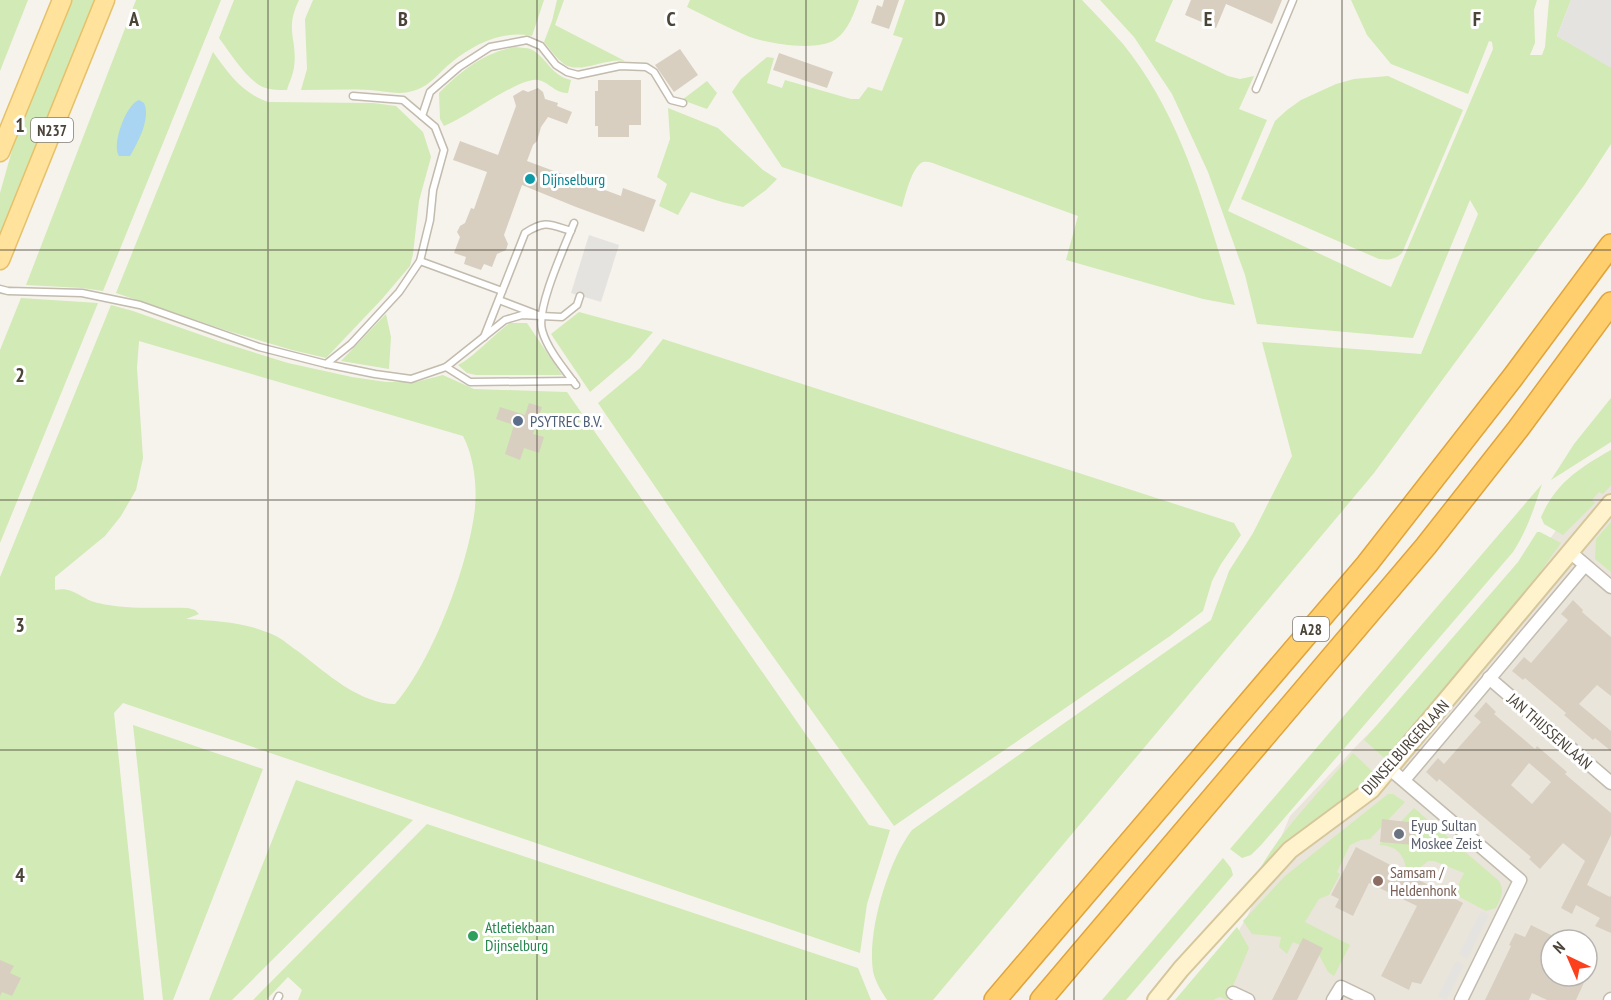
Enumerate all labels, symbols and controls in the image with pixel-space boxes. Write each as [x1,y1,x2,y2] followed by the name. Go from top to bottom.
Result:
[128,6,140,32] text: A
[398,6,408,32] text: B
[666,6,676,32] text: C
[935,6,946,32] text: D
[1204,6,1212,32] text: E
[1473,6,1481,32] text: F
[15,112,25,138] text: 1
[31,118,73,142] road number: N237
[542,169,605,189] place label: Dijnselburg
[523,172,537,186] marker: Dijnselburg
[15,362,25,388] text: 2
[530,411,602,431] place label: PSYTREC B.V.
[511,414,525,428] marker: PSYTREC B.V.
[15,612,25,638] text: 3
[1293,617,1329,641] road number: A28
[1503,688,1597,773] street label: JAN THIJSSENLAAN
[1357,695,1453,799] street label: DIJNSELBURGERLAAN
[1411,815,1483,853] place label: Eyup Sultan Moskee Zeist
[1392,827,1406,841] marker: Eyup Sultan Moskee Zeist
[15,862,25,888] text: 4
[1390,862,1457,900] place label: Samsam / Heldenhonk
[1371,874,1385,888] marker: Samsam / Heldenhonk
[485,917,555,955] place label: Atletiekbaan Dijnselburg
[1539,928,1599,988] north arrow
[466,929,480,943] marker: Atletiekbaan Dijnselburg
[1549,937,1569,957] text: N

